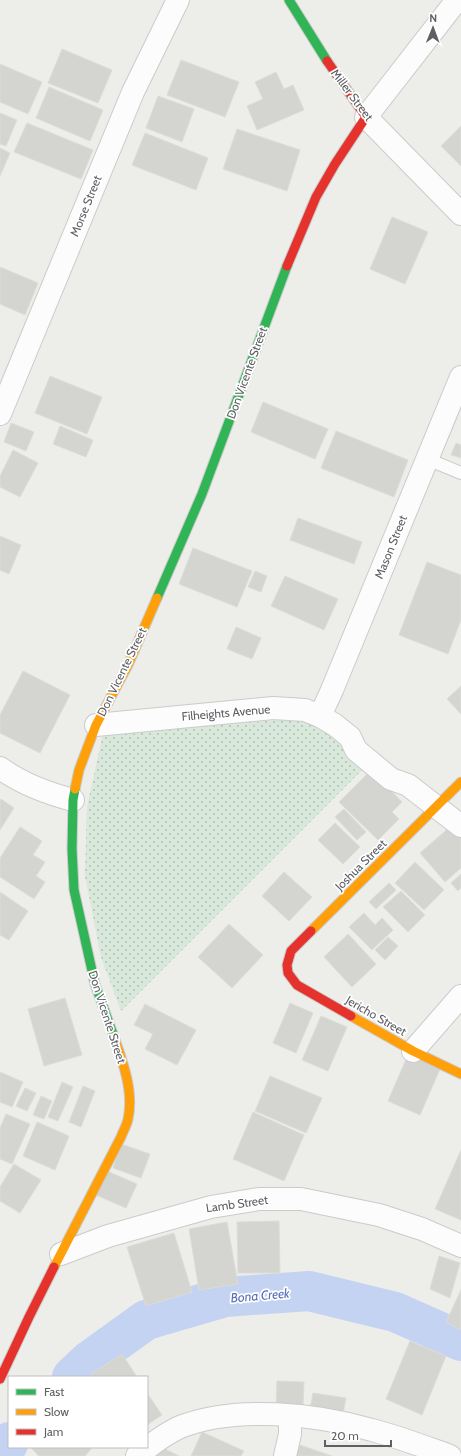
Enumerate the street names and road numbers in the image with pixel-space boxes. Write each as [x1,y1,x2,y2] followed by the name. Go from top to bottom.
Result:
[328,66,377,124] street label: Miller Street
[66,173,105,239] street label: Morse Street
[223,325,270,421] street label: Don Vicente Street
[371,513,410,581] street label: Mason Street
[94,625,150,719] street label: Don Vicente Street
[181,701,271,724] street label: Filheights Avenue
[331,836,389,894] street label: Joshua Street
[85,968,130,1065] street label: Don Vicente Street
[342,992,409,1039] street label: Jericho Street
[205,1192,269,1215] street label: Lamb Street

